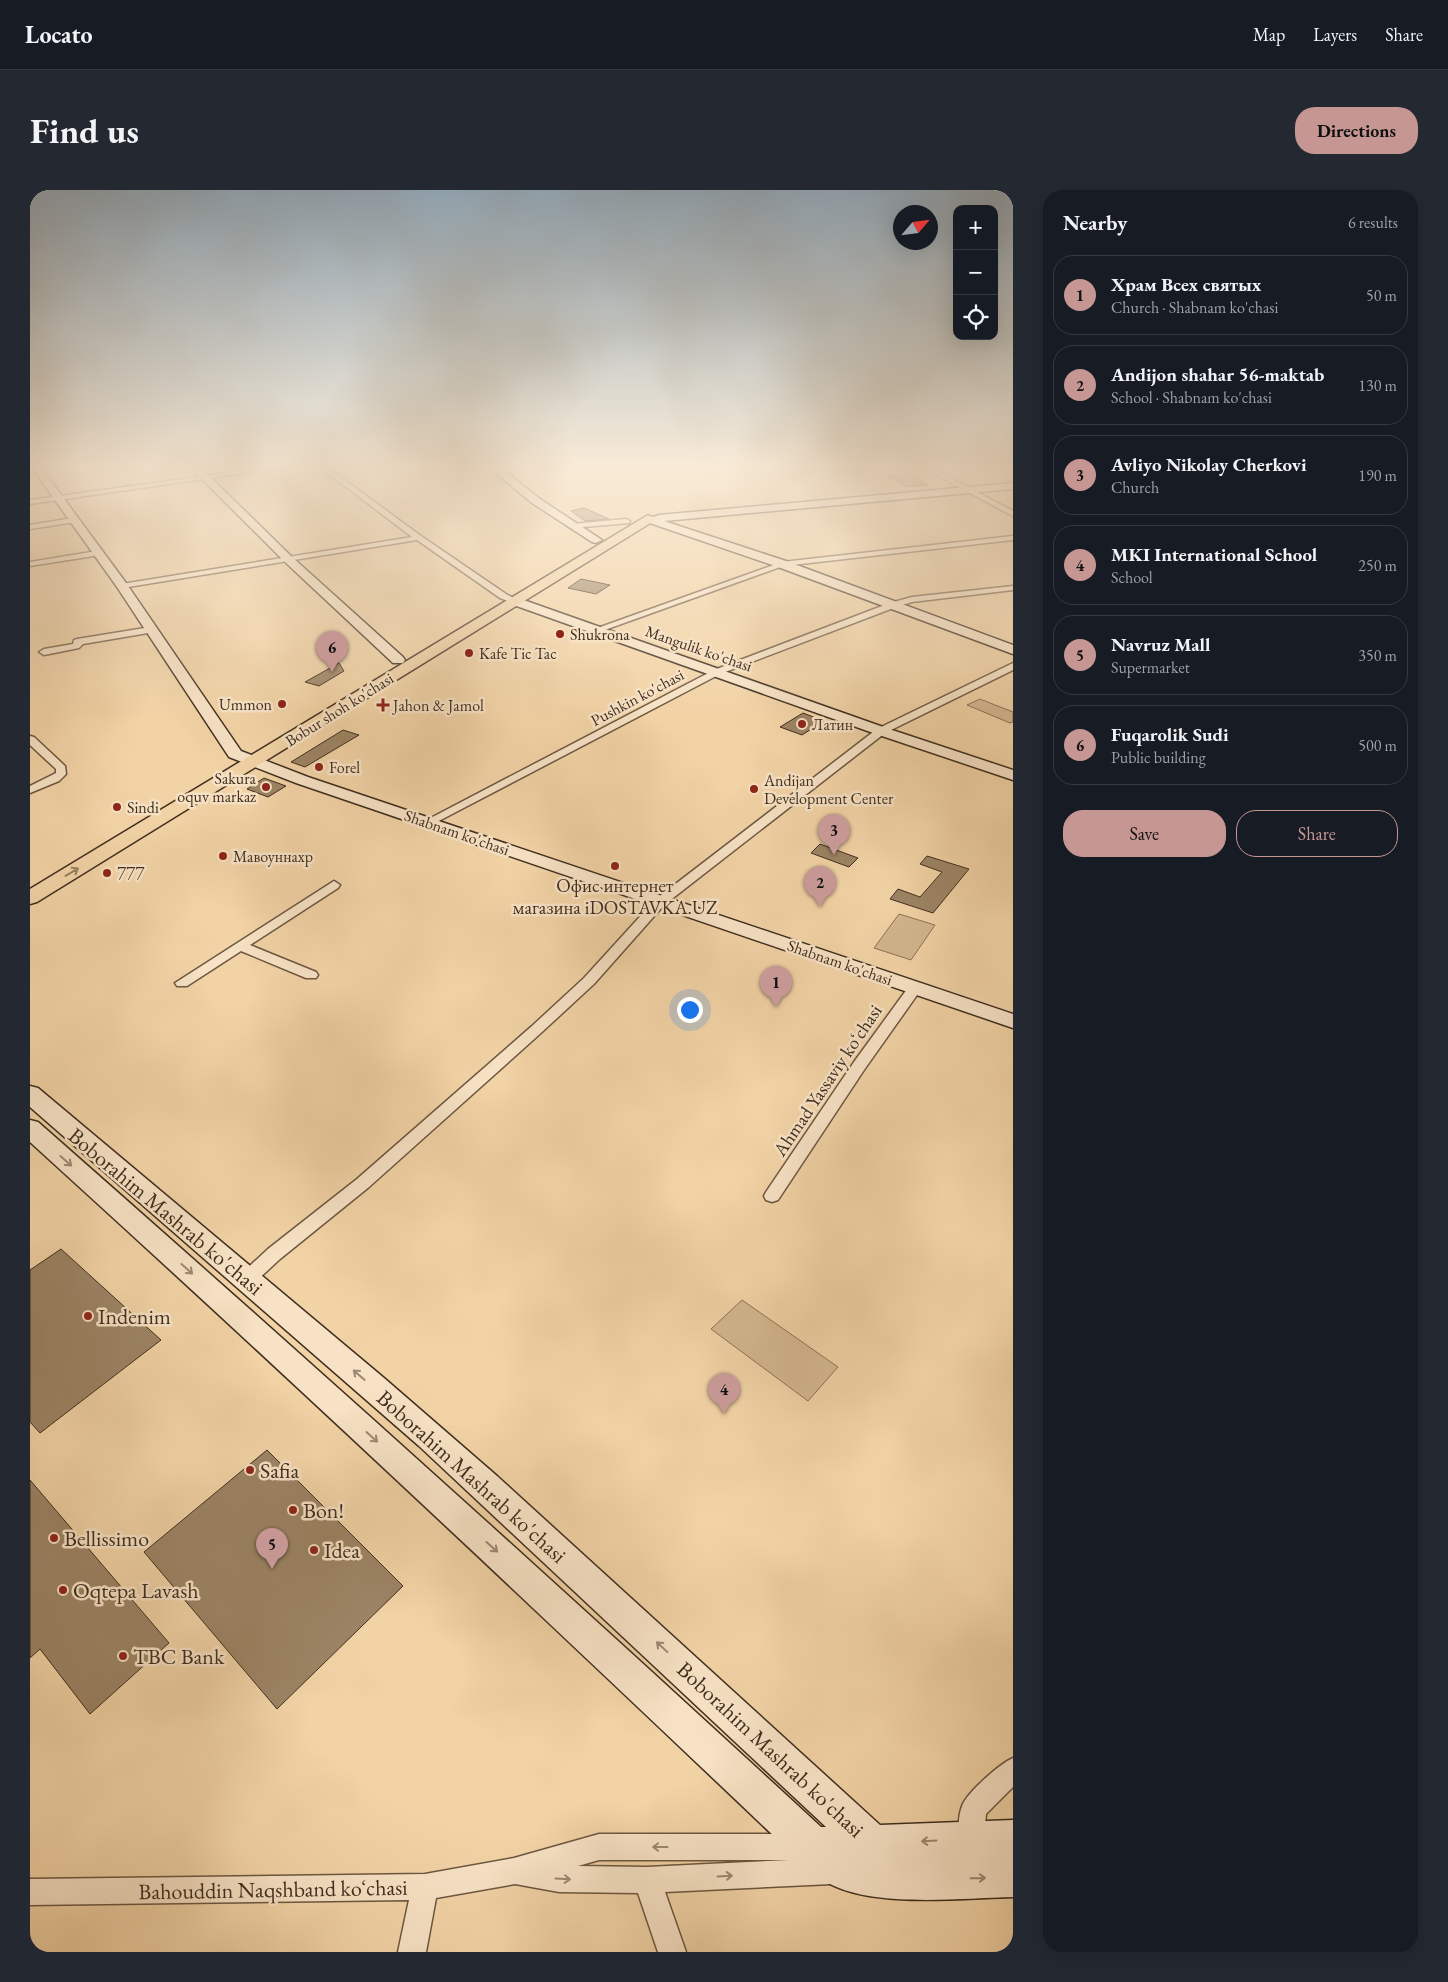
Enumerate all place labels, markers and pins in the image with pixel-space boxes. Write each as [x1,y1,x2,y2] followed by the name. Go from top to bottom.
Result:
[570,624,630,645] place label: Shukrona
[554,628,566,640] marker: Shukrona
[316,631,348,672] pin: 6
[479,643,557,664] place label: Kafe Tic Tac
[463,647,475,659] marker: Kafe Tic Tac
[219,694,273,715] place label: Ummon
[391,695,484,716] place label: Jahon & Jamol
[276,698,288,710] marker: Ummon
[377,699,389,711] marker: Jahon & Jamol
[812,714,853,735] place label: Латин
[796,718,808,730] marker: Латин
[329,757,360,778] place label: Forel
[313,761,325,773] marker: Forel
[177,768,257,807] place label: Sakura oquv markaz
[763,770,894,809] place label: Andijan Development Center
[260,781,272,793] marker: Sakura oquv markaz
[748,783,760,795] marker: Andijan Development Center
[127,797,159,818] place label: Sindi
[111,801,123,813] marker: Sindi
[818,814,850,855] pin: 3
[233,846,313,867] place label: Мавоуннахр
[217,850,229,862] marker: Мавоуннахр
[609,860,621,872] marker: Офис интернет магазина iDOSTAVKA.UZ
[117,861,145,886] place label: 777
[804,866,836,907] pin: 2
[101,867,113,879] marker: 777
[513,873,718,920] place label: Офис интернет магазина iDOSTAVKA.UZ
[760,966,792,1007] pin: 1
[98,1302,171,1331] place label: Indenim
[82,1310,94,1322] marker: Indenim
[708,1373,740,1414] pin: 4
[260,1456,299,1485] place label: Safia
[244,1464,256,1476] marker: Safia
[303,1496,344,1525] place label: Bon!
[287,1504,299,1516] marker: Bon!
[64,1524,149,1553] place label: Bellissimo
[256,1528,288,1569] pin: 5
[48,1532,60,1544] marker: Bellissimo
[324,1536,360,1565] place label: Idea
[308,1544,320,1556] marker: Idea
[73,1576,199,1605] place label: Oqtepa Lavash
[57,1584,69,1596] marker: Oqtepa Lavash
[133,1642,225,1671] place label: TBC Bank
[117,1650,129,1662] marker: TBC Bank

